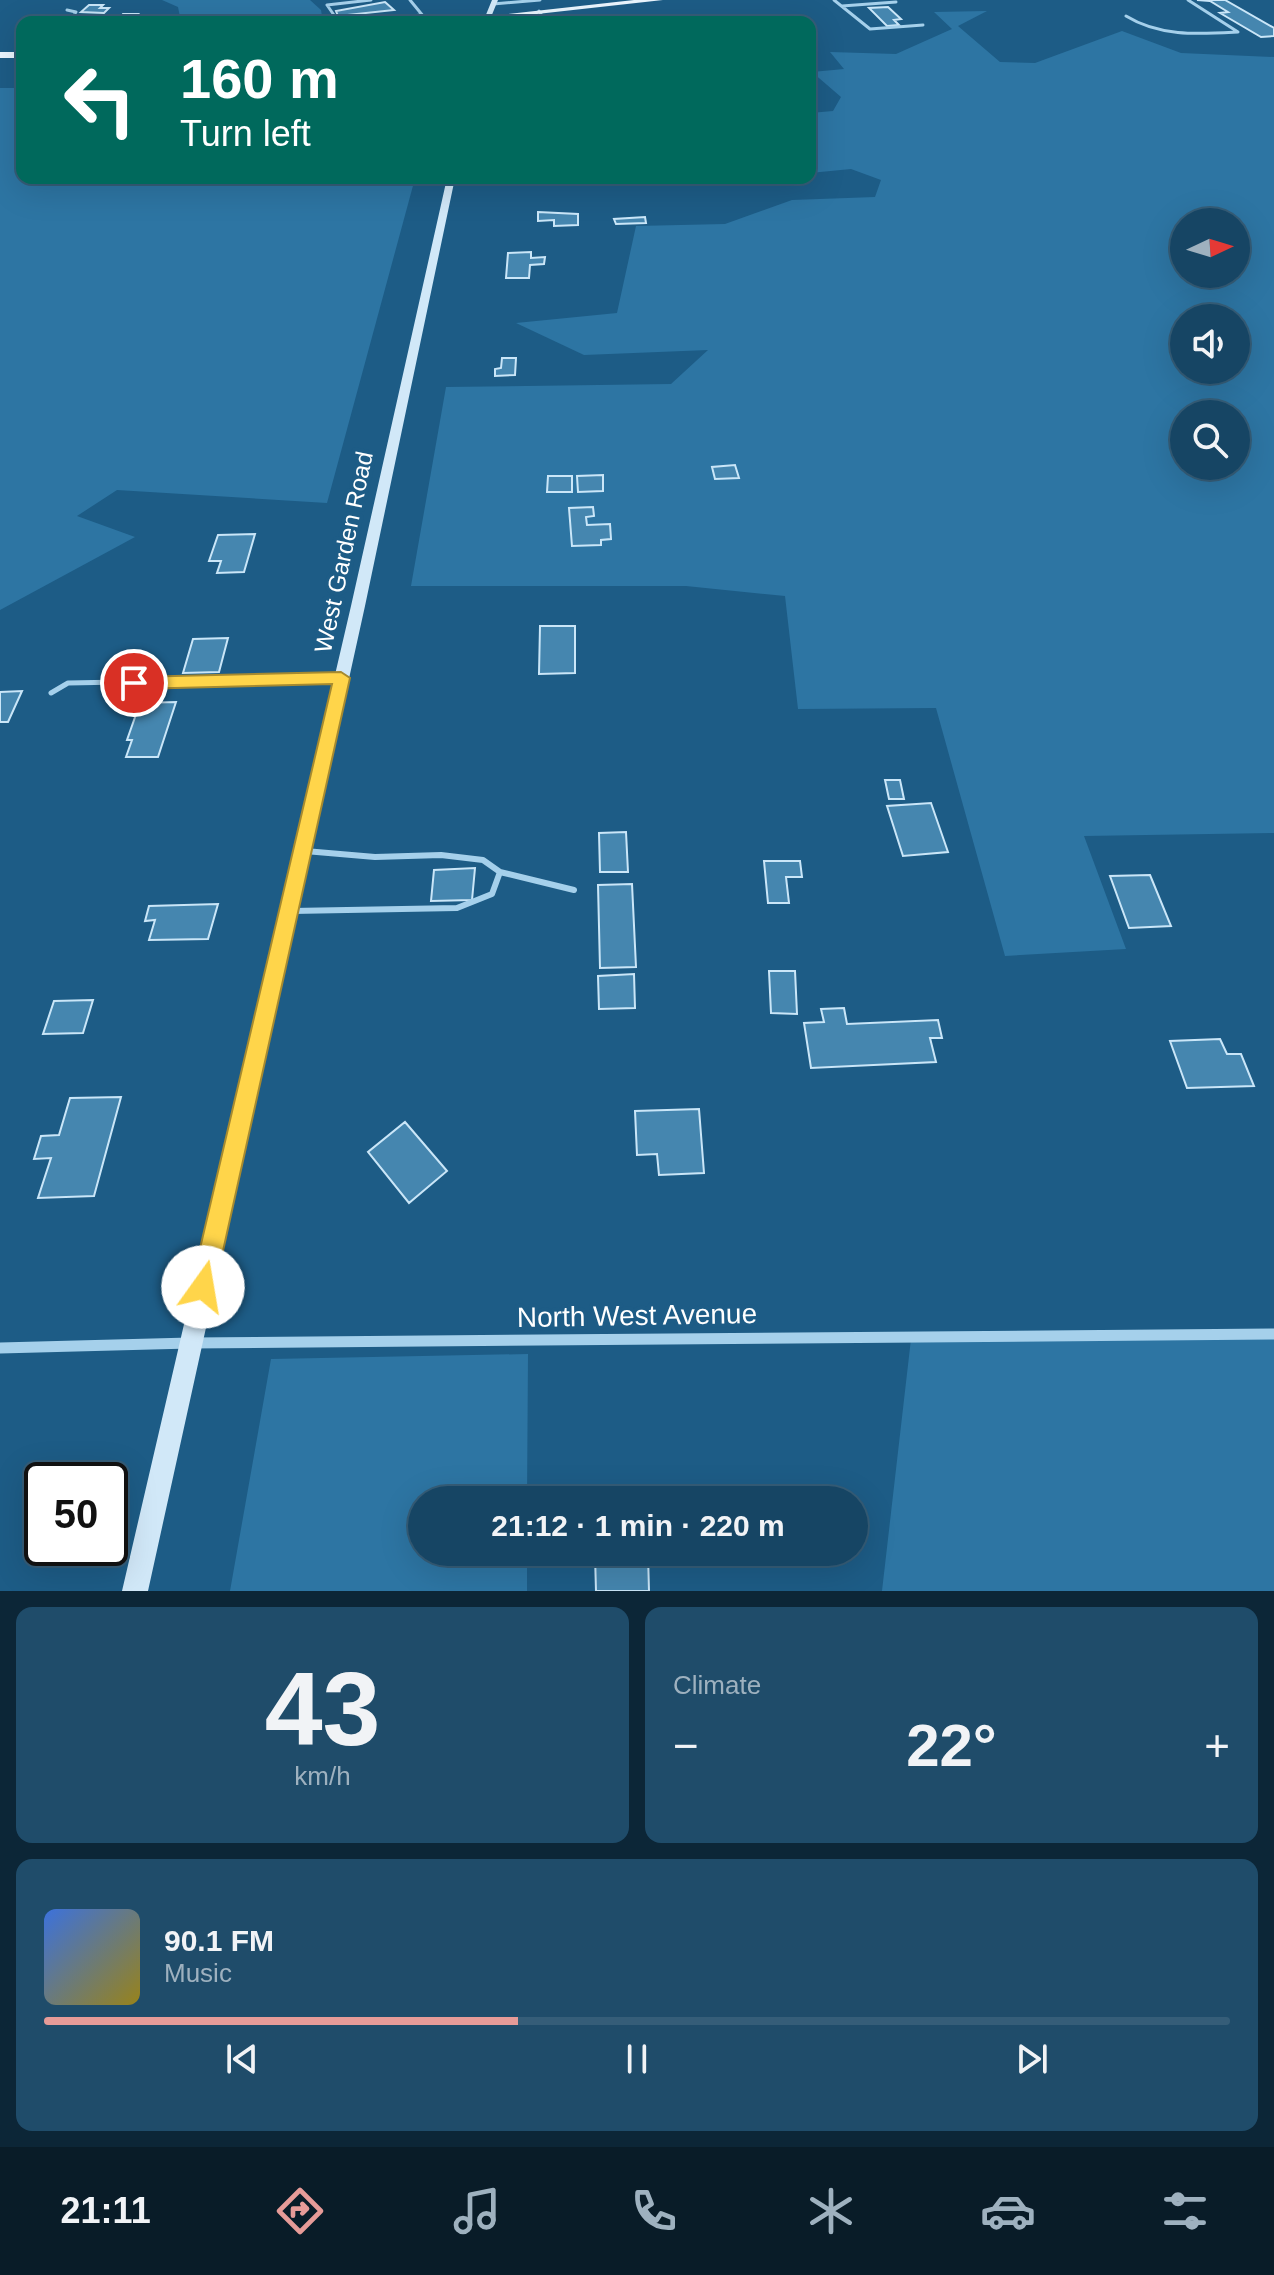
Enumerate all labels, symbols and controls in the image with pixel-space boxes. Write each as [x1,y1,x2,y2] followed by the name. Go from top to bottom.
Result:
[180,47,339,110] text: 160 m
[48,48,152,152] icon: left
[180,113,311,154] text: Turn left
[1170,208,1250,288] north arrow
[1170,208,1250,480] map controls
[1170,304,1250,384] button: sound
[1170,400,1250,480] button: search
[309,449,378,655] street label: West Garden Road
[100,649,168,717] pin
[112,661,156,705] icon: arrive
[161,1245,245,1329] position arrow
[517,1298,757,1333] street label: North West Avenue
[24,1462,128,1566] speed limit sign: 50
[491,1509,785,1542] text: 21:12 · 1 min · 220 m
[265,1651,380,1767] text: 43
[673,1670,761,1700] text: Climate
[906,1712,997,1779] text: 22°
[673,1721,699,1770] text: −
[1204,1721,1230,1770] text: +
[294,1761,351,1791] text: km/h
[164,1924,274,1957] text: 90.1 FM
[164,1958,232,1988] text: Music
[220,2037,264,2081] icon: previous
[615,2037,659,2081] icon: pause
[1010,2037,1054,2081] icon: next
[272,2183,328,2239] icon: directions
[449,2183,505,2239] icon: music
[626,2183,682,2239] icon: phone
[803,2183,859,2239] icon: climate
[980,2183,1036,2239] icon: car
[1157,2183,1213,2239] icon: filters
[61,2190,151,2231] text: 21:11

